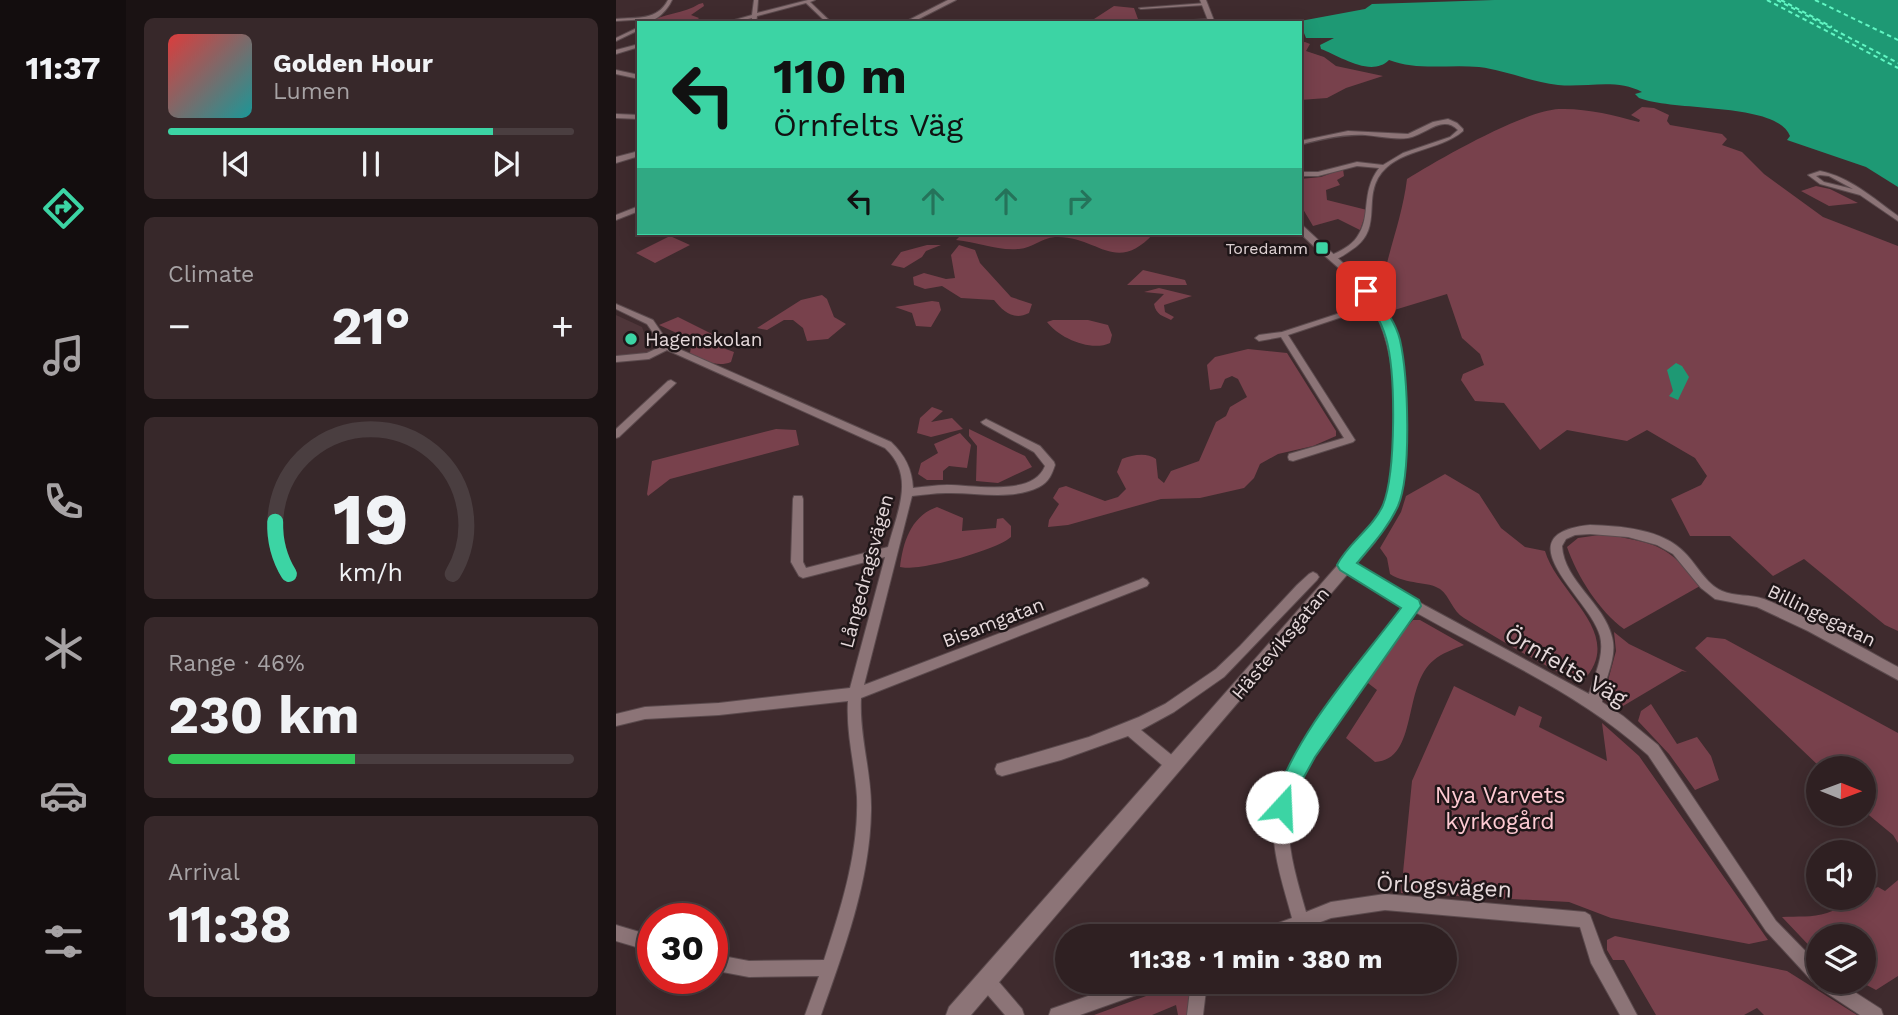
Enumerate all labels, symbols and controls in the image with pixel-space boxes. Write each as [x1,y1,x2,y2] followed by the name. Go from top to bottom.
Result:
[773,47,907,105] text: 110 m
[273,48,433,78] text: Golden Hour
[26,49,100,87] text: 11:37
[658,49,749,140] icon: left
[273,78,350,105] text: Lumen
[773,106,963,144] text: Örnfelts Väg
[217,145,255,183] icon: previous
[352,145,390,183] icon: pause
[487,145,525,183] icon: next
[841,182,879,220] icon: left
[914,182,952,220] icon: ahead
[987,182,1025,220] icon: ahead
[1060,182,1098,220] icon: right
[39,184,88,233] icon: directions
[1225,239,1308,258] place label: Toredamm
[1314,240,1330,256] marker: Toredamm
[168,261,254,288] text: Climate
[1336,261,1396,321] pin
[1347,272,1385,310] icon: arrive
[331,296,411,357] text: 21°
[168,304,191,348] text: −
[551,304,574,348] text: +
[645,328,763,351] place label: Hagenskolan
[39,331,88,380] icon: music
[623,331,639,347] marker: Hagenskolan
[333,476,409,562] text: 19
[39,477,88,526] icon: phone
[835,492,898,651] street label: Långedragsvägen
[339,557,403,586] text: km/h
[1764,579,1880,652] street label: Billingegatan
[1227,582,1334,704] street label: Hästeviksgatan
[939,593,1047,652] street label: Bisamgatan
[1500,621,1632,713] street label: Örnfelts Väg
[39,624,88,673] icon: climate
[168,650,305,677] text: Range · 46%
[168,685,359,746] text: 230 km
[1806,756,1876,826] north arrow
[1806,756,1876,994] map controls
[1245,770,1319,844] position arrow
[39,771,88,820] icon: car
[1435,782,1565,835] park label: Nya Varvets kyrkogård
[1806,840,1876,910] button: sound
[168,859,240,886] text: Arrival
[1375,869,1512,904] street label: Örlogsvägen
[168,894,292,955] text: 11:38
[637,903,728,994] speed limit sign: 30
[39,917,88,966] icon: filters
[1806,924,1876,994] button: layers
[1130,944,1382,974] text: 11:38 · 1 min · 380 m

